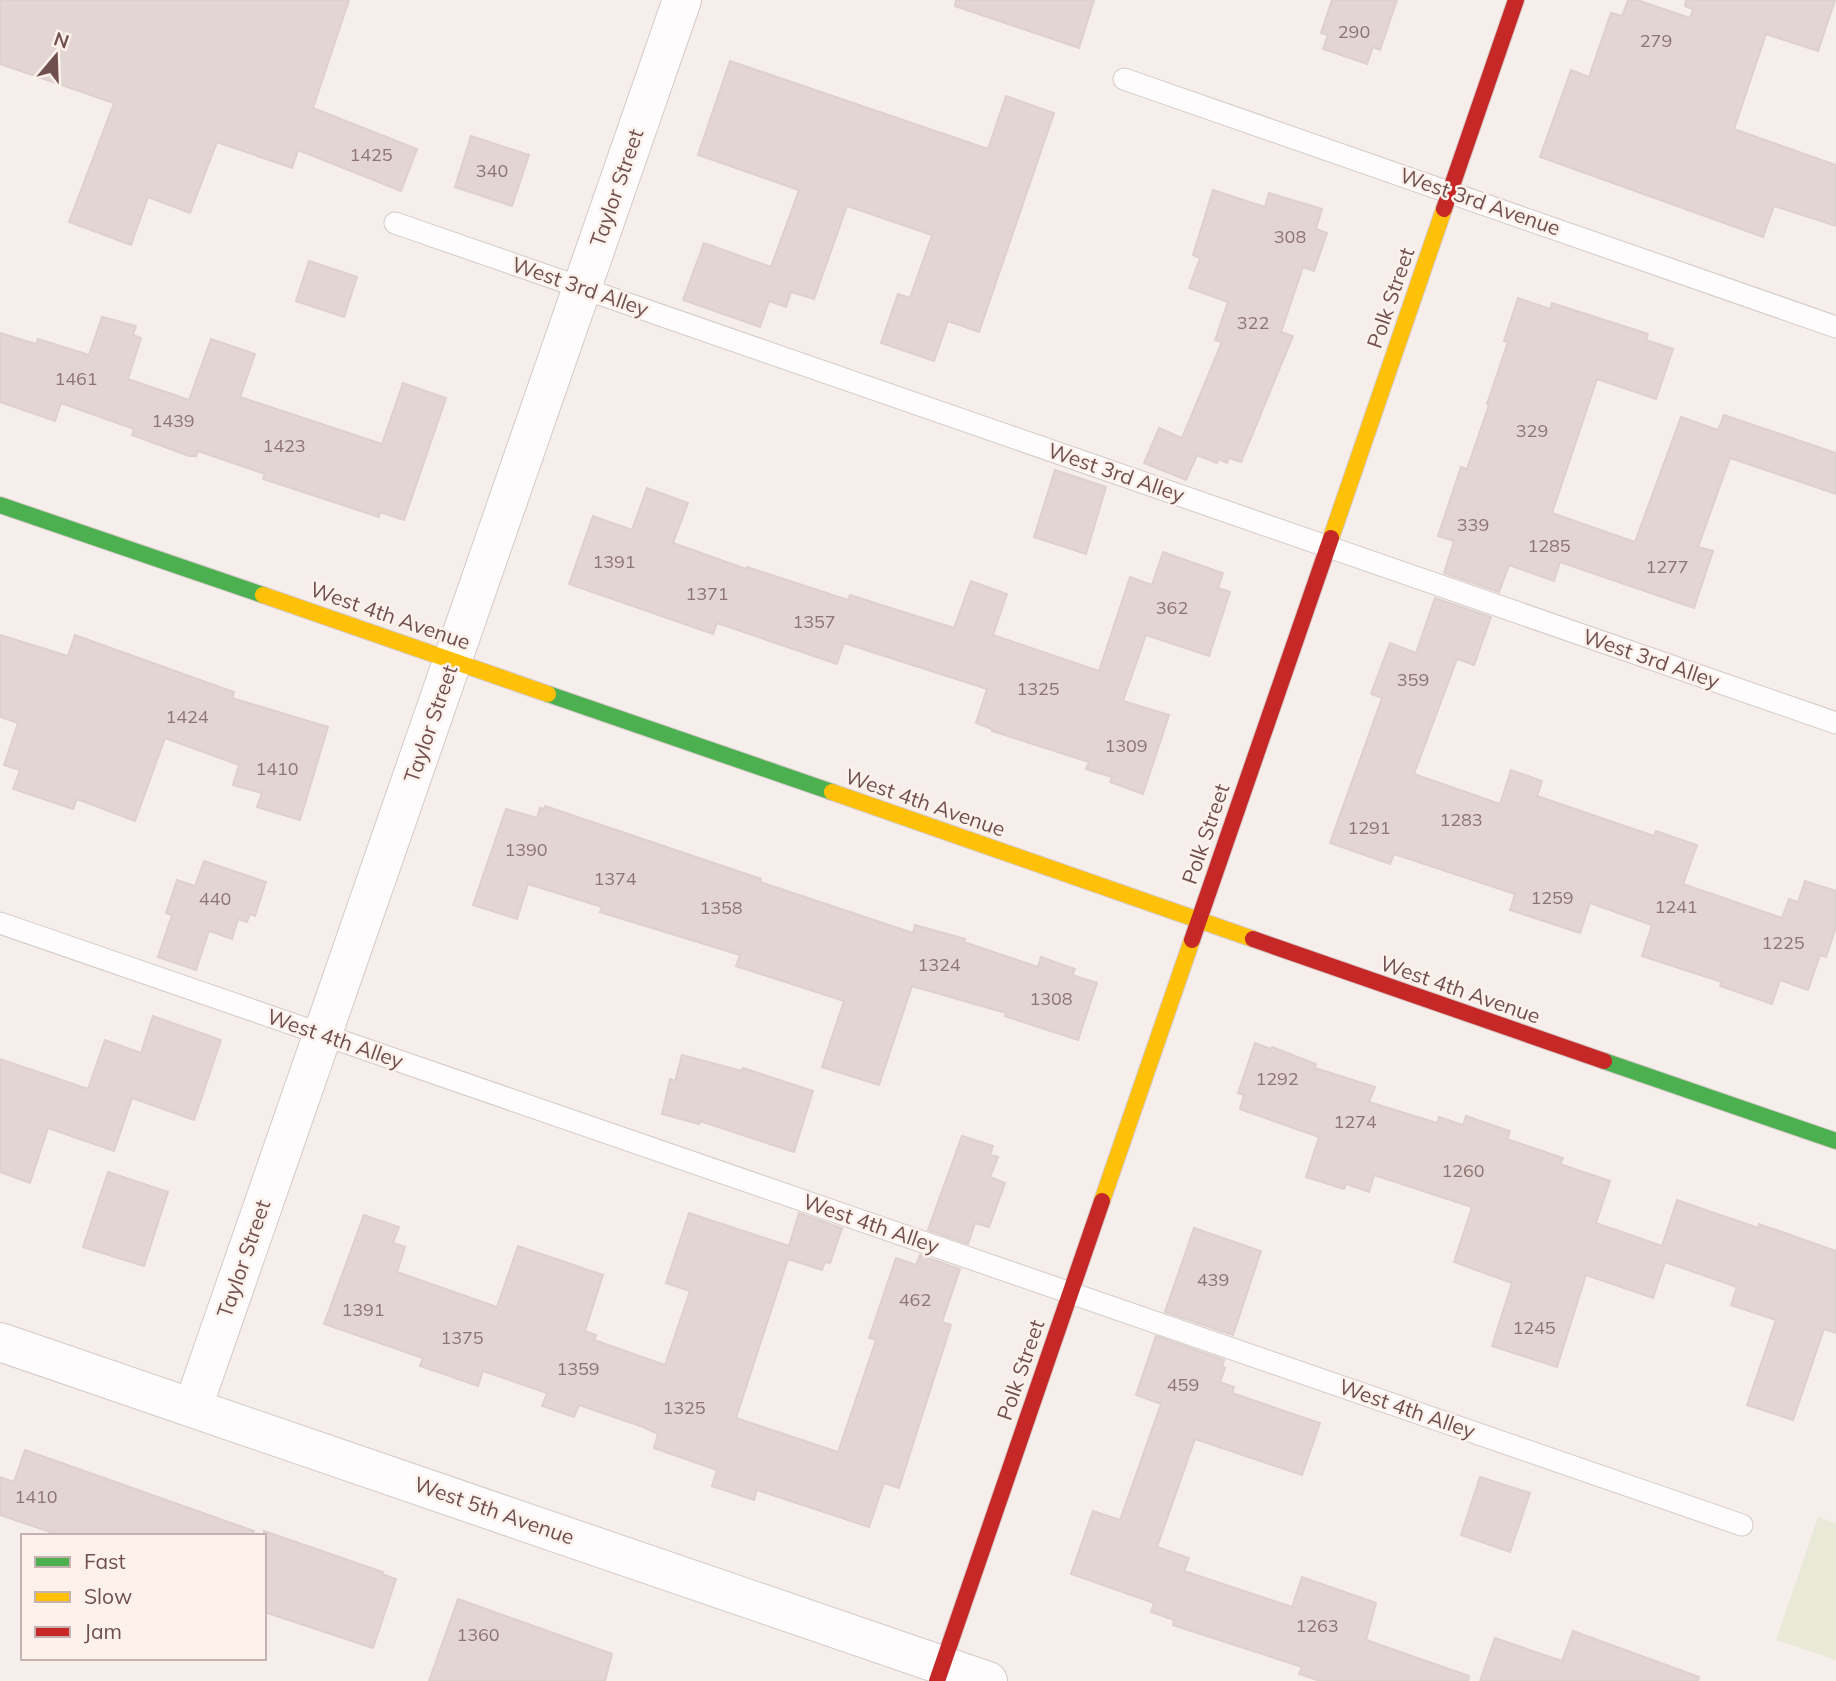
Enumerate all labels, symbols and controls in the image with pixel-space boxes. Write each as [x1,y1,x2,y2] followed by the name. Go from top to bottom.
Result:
[1338,20,1370,43] house number: 290
[21,21,91,91] north arrow
[51,26,72,54] text: N
[1640,29,1672,52] house number: 279
[584,125,648,250] street label: Taylor Street
[349,143,393,166] house number: 1425
[476,159,508,182] house number: 340
[1397,161,1564,241] street label: West 3rd Avenue
[1274,225,1306,248] house number: 308
[1361,244,1419,351] street label: Polk Street
[509,251,652,322] street label: West 3rd Alley
[1237,311,1269,334] house number: 322
[54,367,98,390] house number: 1461
[151,409,195,432] house number: 1439
[1516,419,1548,442] house number: 329
[262,434,306,457] house number: 1423
[1045,437,1188,508] street label: West 3rd Alley
[1457,513,1489,536] house number: 339
[1527,534,1571,557] house number: 1285
[592,550,636,573] house number: 1391
[1645,555,1689,578] house number: 1277
[307,575,474,655] street label: West 4th Avenue
[685,582,729,605] house number: 1371
[1156,596,1188,619] house number: 362
[792,610,836,633] house number: 1357
[1580,623,1723,694] street label: West 3rd Alley
[398,661,462,786] street label: Taylor Street
[1397,668,1429,691] house number: 359
[1016,677,1060,700] house number: 1325
[165,705,209,728] house number: 1424
[1104,734,1148,757] house number: 1309
[255,757,299,780] house number: 1410
[842,762,1009,842] street label: West 4th Avenue
[1176,780,1234,887] street label: Polk Street
[1439,808,1483,831] house number: 1283
[1347,816,1391,839] house number: 1291
[504,838,548,861] house number: 1390
[593,867,637,890] house number: 1374
[1530,886,1574,909] house number: 1259
[199,887,231,910] house number: 440
[1654,895,1698,918] house number: 1241
[699,896,743,919] house number: 1358
[1761,931,1805,954] house number: 1225
[1377,949,1544,1029] street label: West 4th Avenue
[917,953,961,976] house number: 1324
[1029,987,1073,1010] house number: 1308
[264,1003,407,1074] street label: West 4th Alley
[1255,1067,1299,1090] house number: 1292
[1333,1110,1377,1133] house number: 1274
[1441,1159,1485,1182] house number: 1260
[800,1188,943,1259] street label: West 4th Alley
[211,1196,275,1321] street label: Taylor Street
[1197,1268,1229,1291] house number: 439
[899,1288,931,1311] house number: 462
[341,1298,385,1321] house number: 1391
[991,1316,1049,1423] street label: Polk Street
[1512,1316,1556,1339] house number: 1245
[440,1326,484,1349] house number: 1375
[556,1357,600,1380] house number: 1359
[1167,1373,1199,1396] house number: 459
[1336,1373,1479,1444] street label: West 4th Alley
[662,1396,706,1419] house number: 1325
[411,1470,578,1550] street label: West 5th Avenue
[14,1485,58,1508] house number: 1410
[21,1534,266,1660] legend
[84,1548,126,1574] text: Fast
[84,1583,132,1609] text: Slow
[1295,1614,1339,1637] house number: 1263
[84,1618,122,1644] text: Jam
[456,1623,500,1646] house number: 1360

